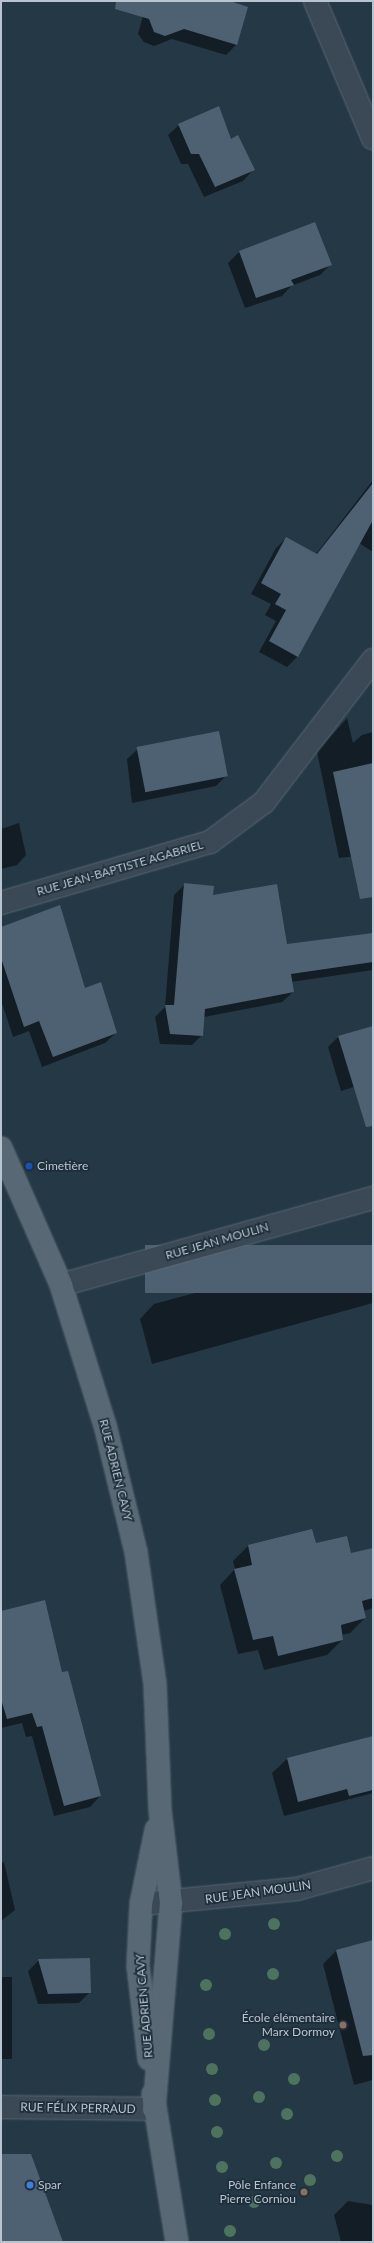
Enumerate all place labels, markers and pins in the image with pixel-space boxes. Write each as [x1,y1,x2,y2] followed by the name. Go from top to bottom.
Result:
[37,1159,88,1173] place label: Cimetière
[24,1161,34,1171] marker: Cimetière
[242,2011,335,2039] place label: École élémentaire Marx Dormoy
[338,2020,348,2030] marker: École élémentaire Marx Dormoy
[38,2178,61,2192] place label: Spar
[220,2178,296,2206] place label: Pôle Enfance Pierre Corniou
[25,2180,35,2190] marker: Spar
[299,2187,309,2197] marker: Pôle Enfance Pierre Corniou

